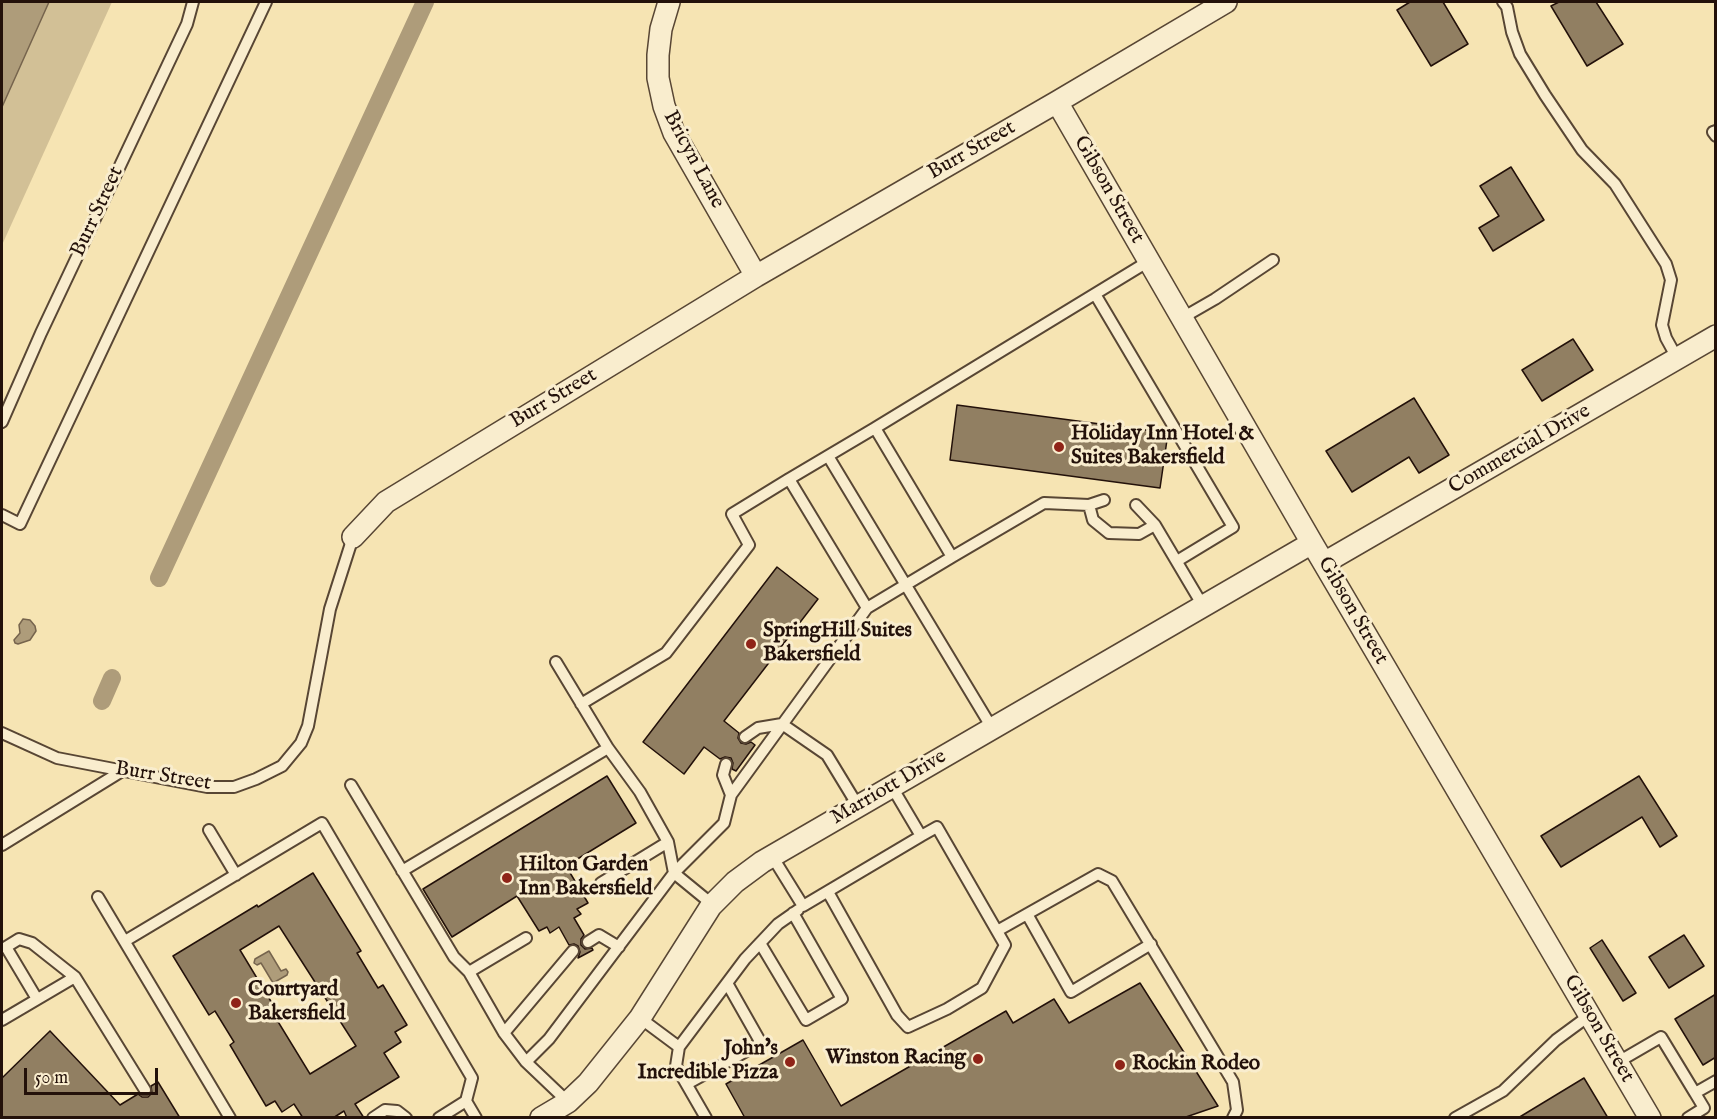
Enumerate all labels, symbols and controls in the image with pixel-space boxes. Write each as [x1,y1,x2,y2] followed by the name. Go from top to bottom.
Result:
[657,107,729,213] street label: Bricyn Lane
[924,116,1020,186] street label: Burr Street
[1067,132,1149,248] street label: Gibson Street
[66,163,130,261] street label: Burr Street
[506,363,602,435] street label: Burr Street
[1445,399,1595,501] street label: Commercial Drive
[1071,422,1254,472] place label: Holiday Inn Hotel & Suites Bakersfield
[1052,440,1066,454] marker: Holiday Inn Hotel & Suites Bakersfield
[1311,553,1393,669] street label: Gibson Street
[763,619,912,669] place label: SpringHill Suites Bakersfield
[744,637,758,651] marker: SpringHill Suites Bakersfield
[827,745,951,831] street label: Marriott Drive
[113,757,213,797] street label: Burr Street
[519,853,653,903] place label: Hilton Garden Inn Bakersfield
[500,871,514,885] marker: Hilton Garden Inn Bakersfield
[1557,971,1639,1087] street label: Gibson Street
[248,978,346,1028] place label: Courtyard Bakersfield
[229,996,243,1010] marker: Courtyard Bakersfield
[637,1037,778,1087] place label: John's Incredible Pizza
[825,1046,966,1072] place label: Winston Racing
[971,1052,985,1066] marker: Winston Racing
[1132,1052,1260,1078] place label: Rockin Rodeo
[783,1055,797,1069] marker: John's Incredible Pizza
[27,1056,160,1094] scale bar
[1113,1058,1127,1072] marker: Rockin Rodeo
[35,1067,68,1090] text: 50 m

